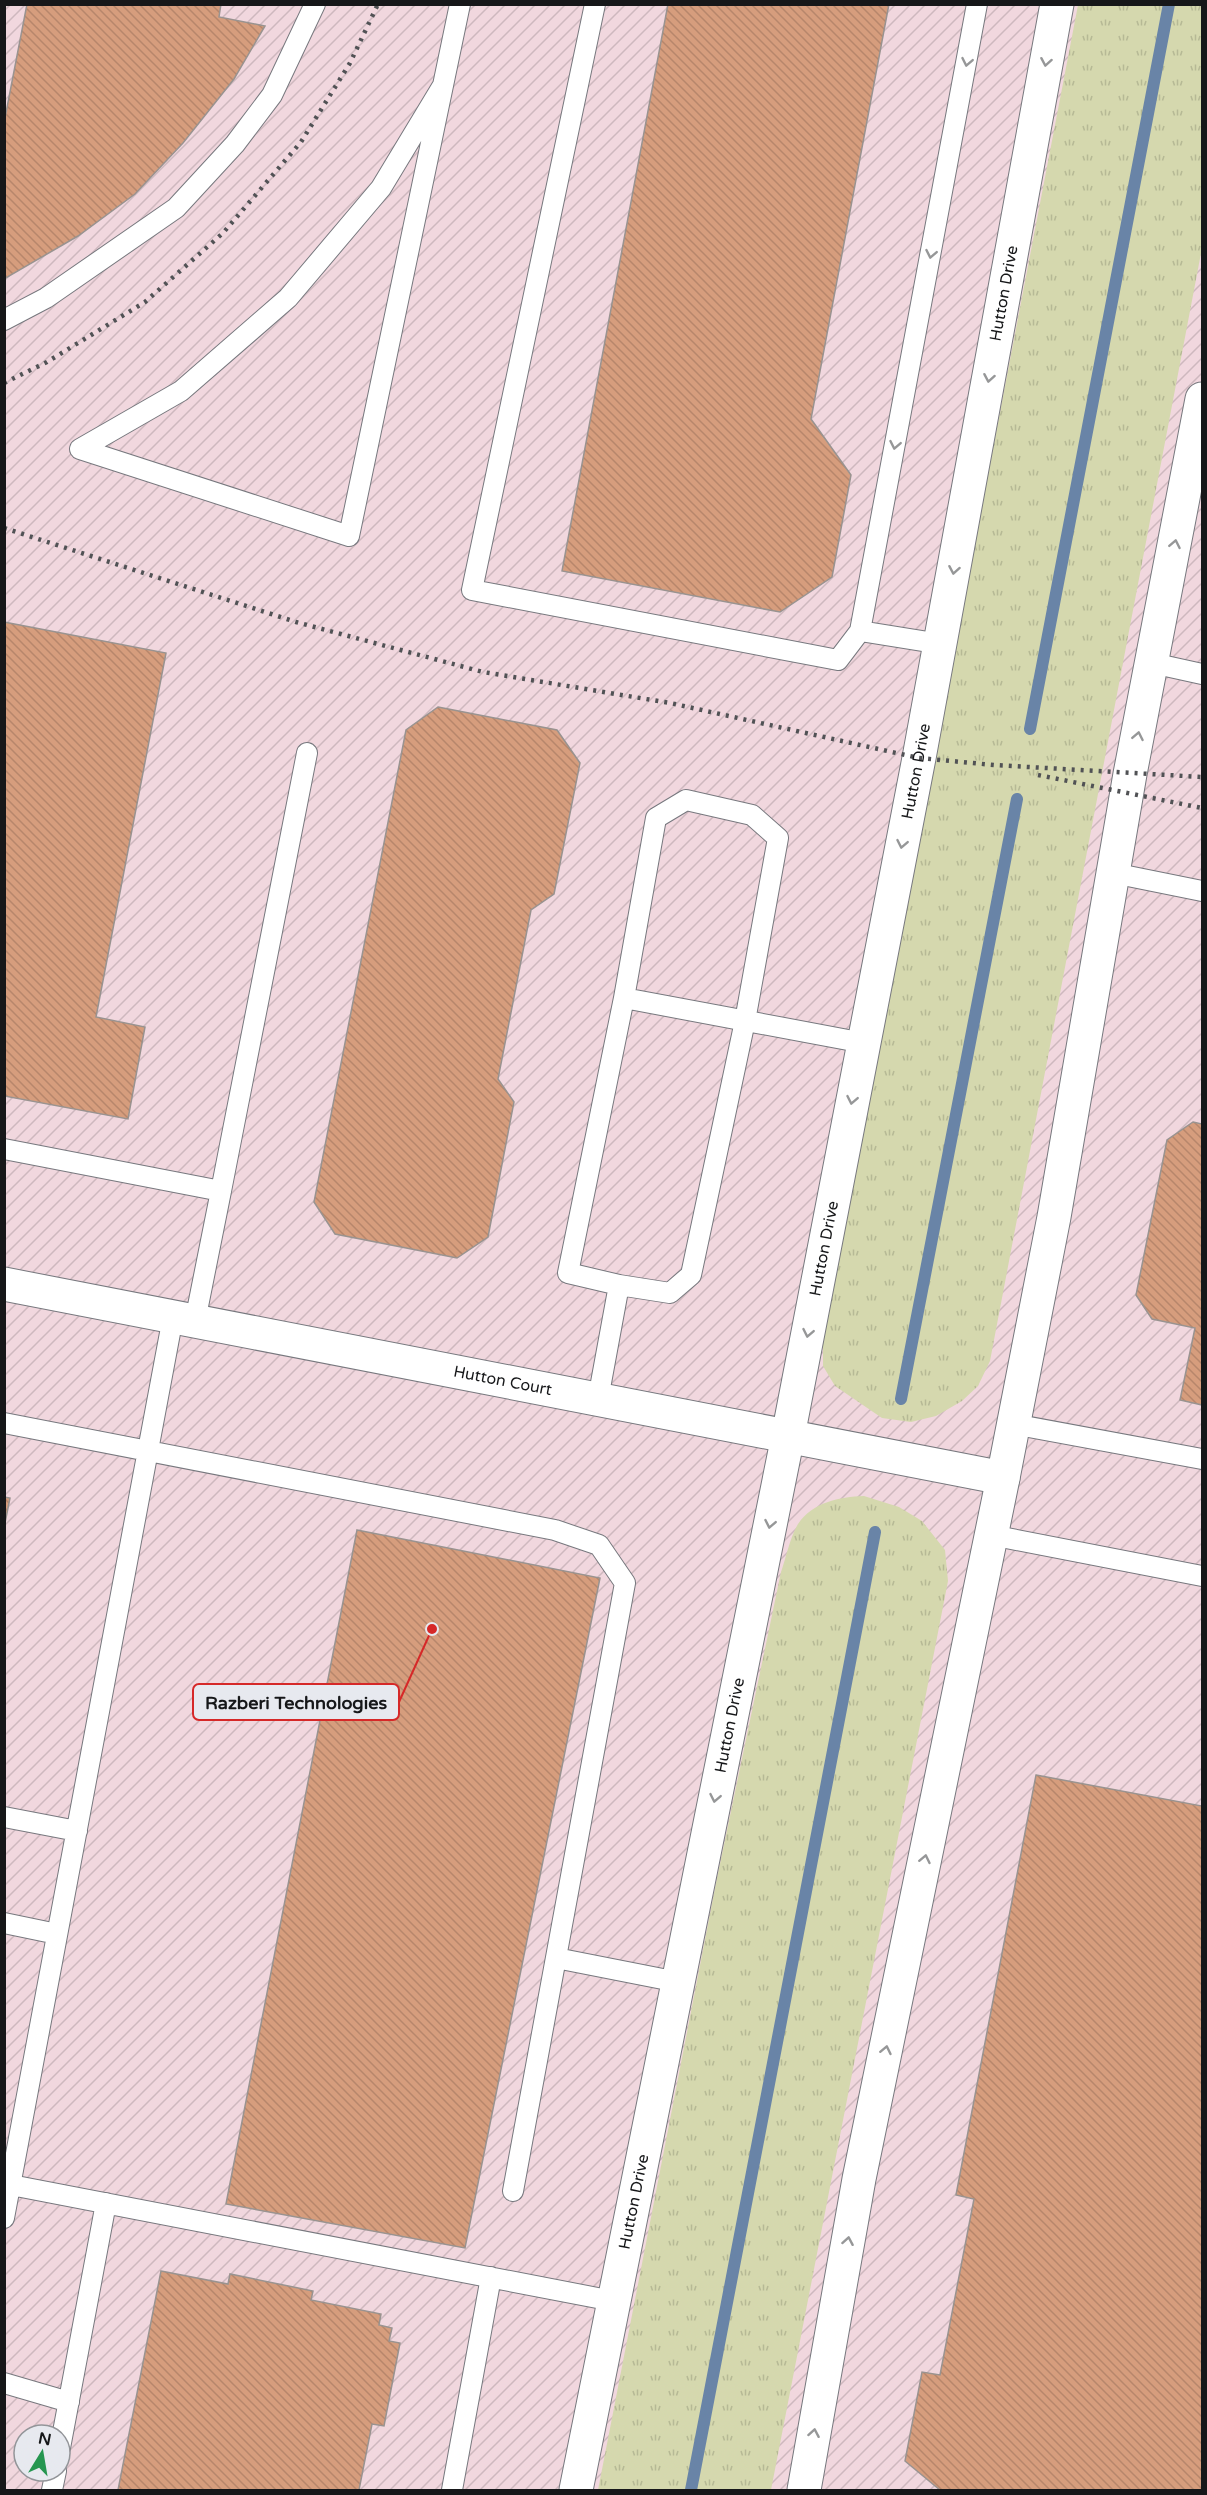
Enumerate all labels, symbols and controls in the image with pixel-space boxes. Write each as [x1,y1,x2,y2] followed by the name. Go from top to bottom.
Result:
[961,57,974,67] one-way arrow
[1041,57,1053,67] one-way arrow
[985,244,1023,343] street label: Hutton Drive
[925,248,938,258] one-way arrow
[983,373,996,383] one-way arrow
[889,440,902,450] one-way arrow
[1168,540,1181,550] one-way arrow
[948,564,961,574] one-way arrow
[897,722,935,821] street label: Hutton Drive
[1131,731,1144,741] one-way arrow
[896,838,909,848] one-way arrow
[846,1095,859,1105] one-way arrow
[805,1199,843,1298] street label: Hutton Drive
[802,1328,815,1338] one-way arrow
[452,1361,554,1400] street label: Hutton Court
[764,1519,777,1529] one-way arrow
[710,1676,749,1775] street label: Hutton Drive
[193,1684,399,1720] callout: Razberi Technologies
[205,1692,387,1714] text: Razberi Technologies
[709,1793,722,1803] one-way arrow
[918,1854,931,1864] one-way arrow
[879,2045,892,2055] one-way arrow
[615,2152,653,2251] street label: Hutton Drive
[841,2236,854,2246] one-way arrow
[12,2423,72,2483] north arrow
[36,2428,53,2450] text: N
[807,2428,820,2438] one-way arrow

